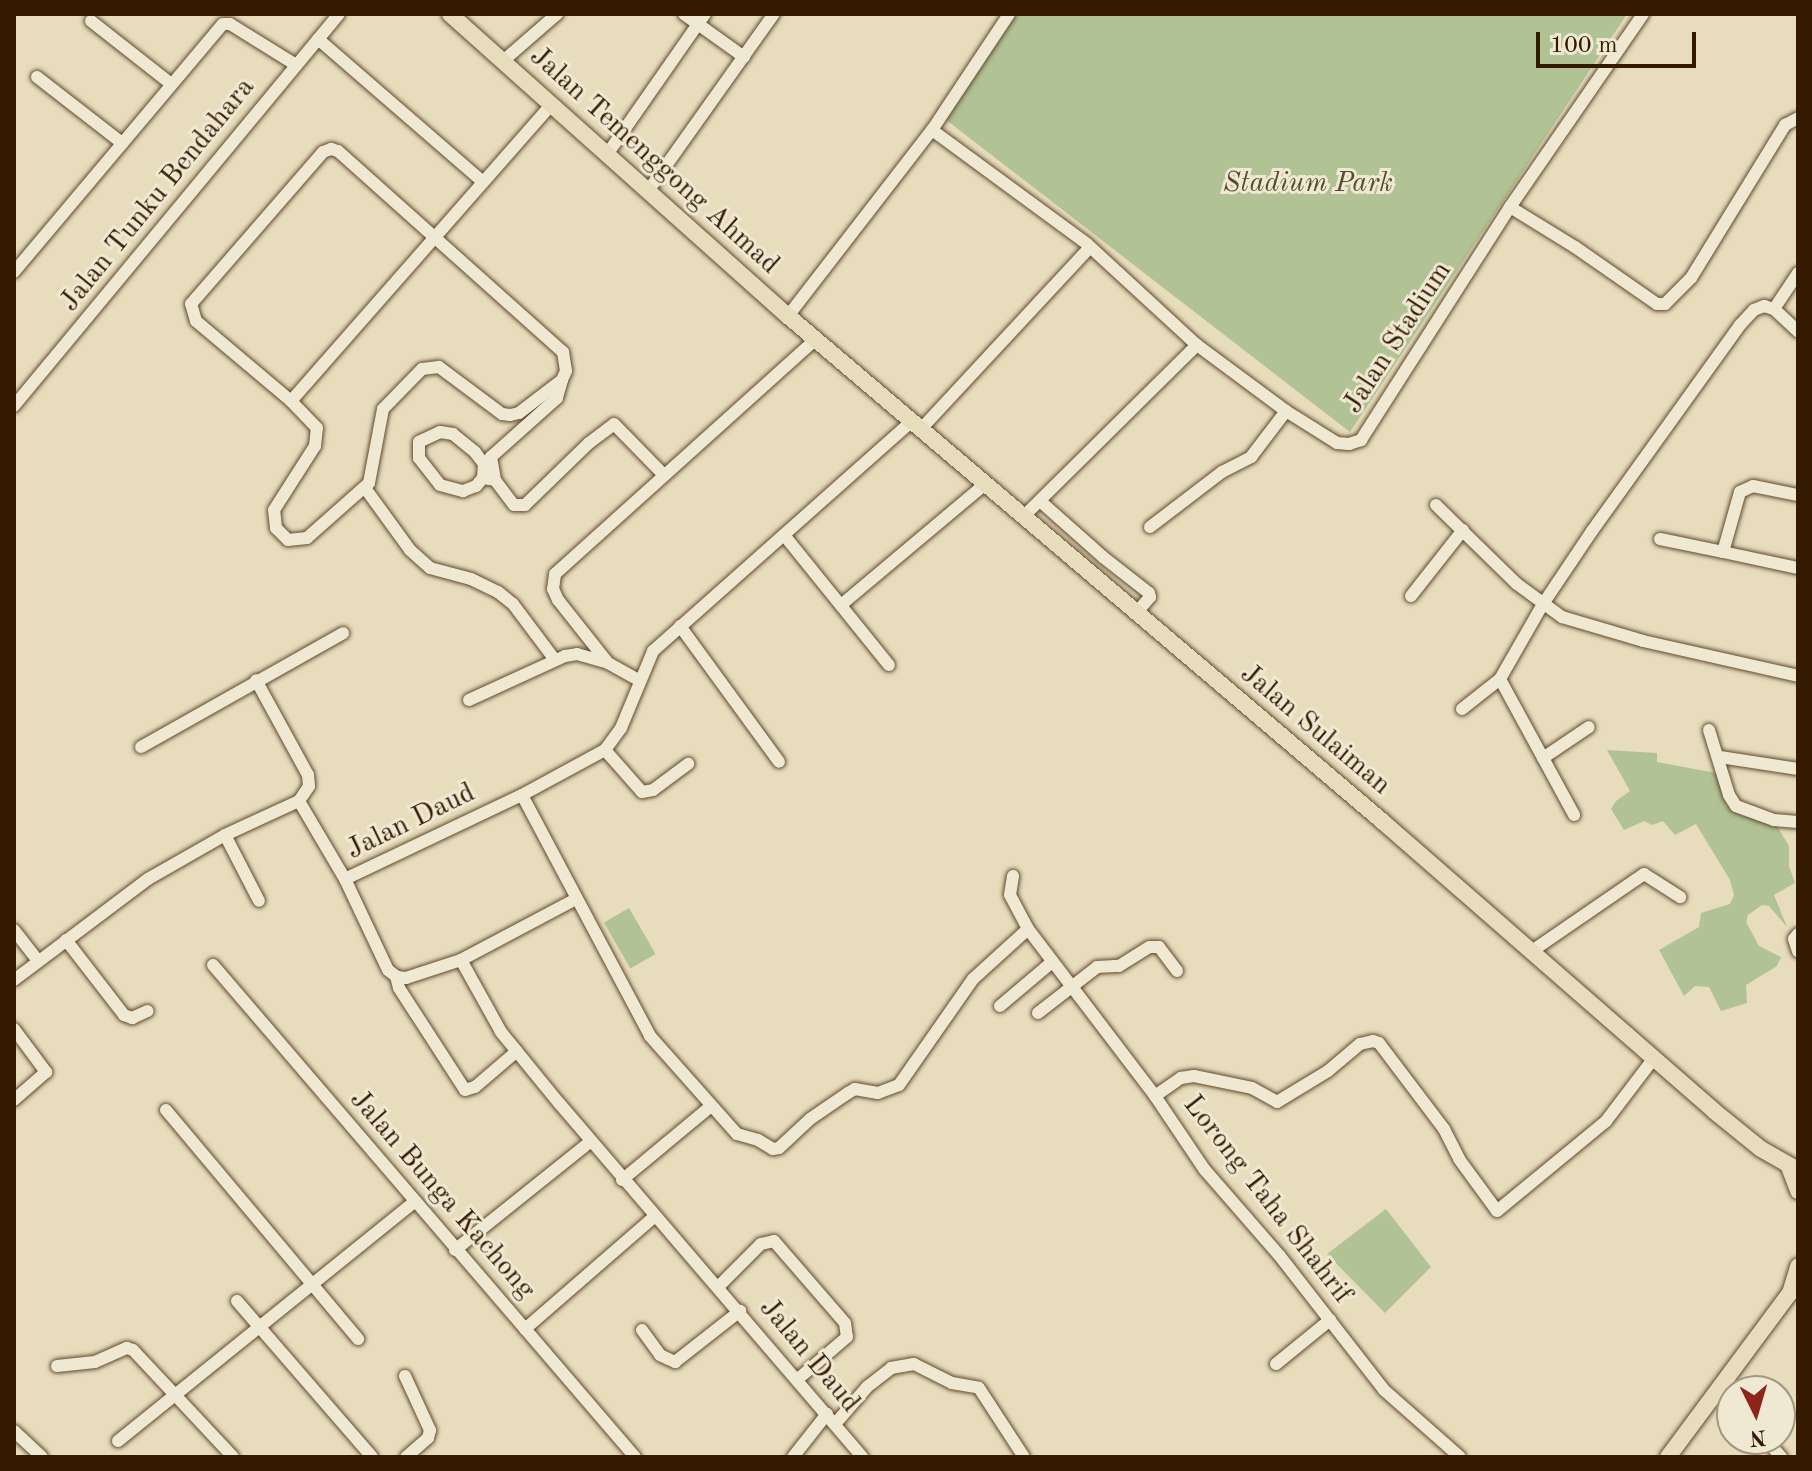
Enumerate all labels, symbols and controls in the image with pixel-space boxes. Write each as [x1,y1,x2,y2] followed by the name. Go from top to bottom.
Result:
[1540,16,1700,66] scale bar
[1550,34,1618,58] text: 100 m
[522,40,786,282] street label: Jalan Temenggong Ahmad
[53,71,263,319] street label: Jalan Tunku Bendahara
[1223,167,1393,201] park label: Stadium Park
[1337,256,1459,420] street label: Jalan Stadium
[1233,657,1397,803] street label: Jalan Sulaiman
[341,777,481,867] street label: Jalan Daud
[342,1084,542,1306] street label: Jalan Bunga Kachong
[1175,1089,1359,1311] street label: Lorong Taha Shahrif
[752,1292,866,1420] street label: Jalan Daud
[1716,1375,1796,1455] north arrow
[1749,1425,1767,1449] text: N

